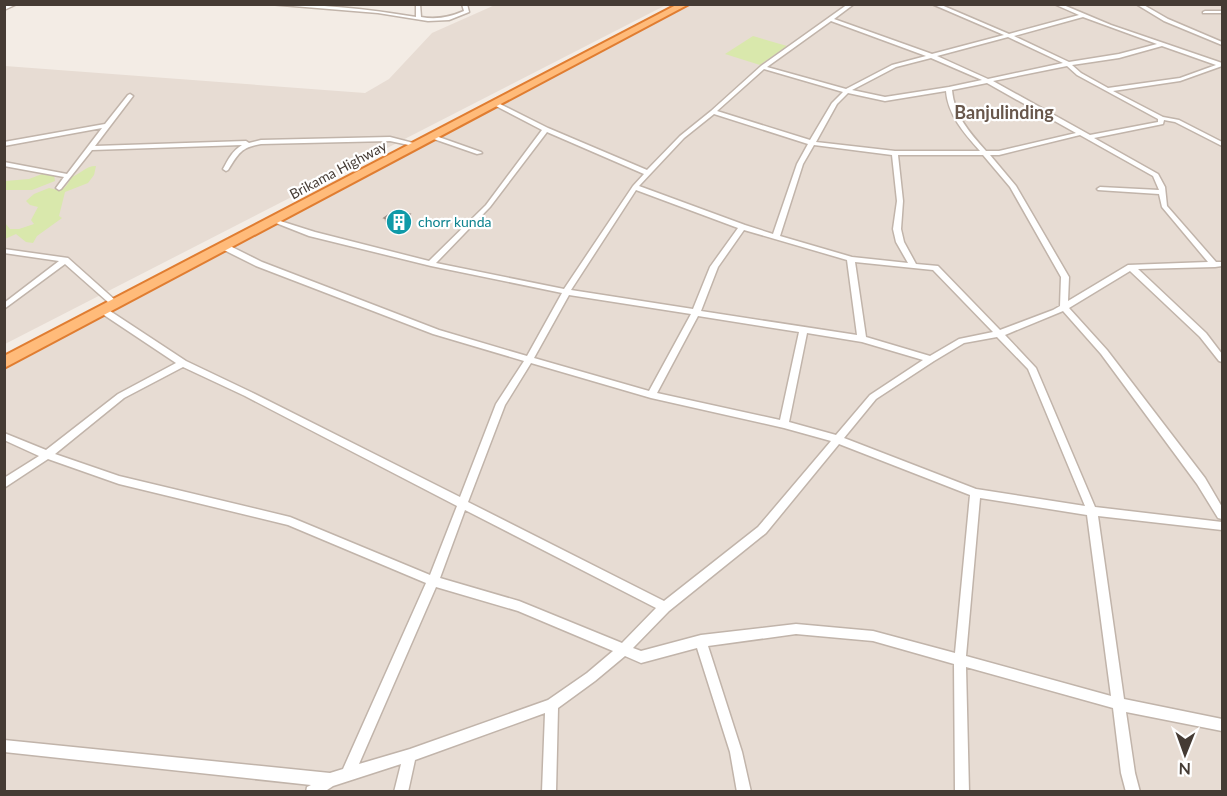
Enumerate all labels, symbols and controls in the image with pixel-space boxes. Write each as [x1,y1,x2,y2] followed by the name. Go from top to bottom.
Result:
[954,101,1054,123] district label: Banjulinding
[286,136,390,202] street label: Brikama Highway
[384,207,414,237] building icon: chorr kunda
[418,213,491,230] place label: chorr kunda
[1155,724,1215,784] north arrow
[1178,760,1191,779] text: N

